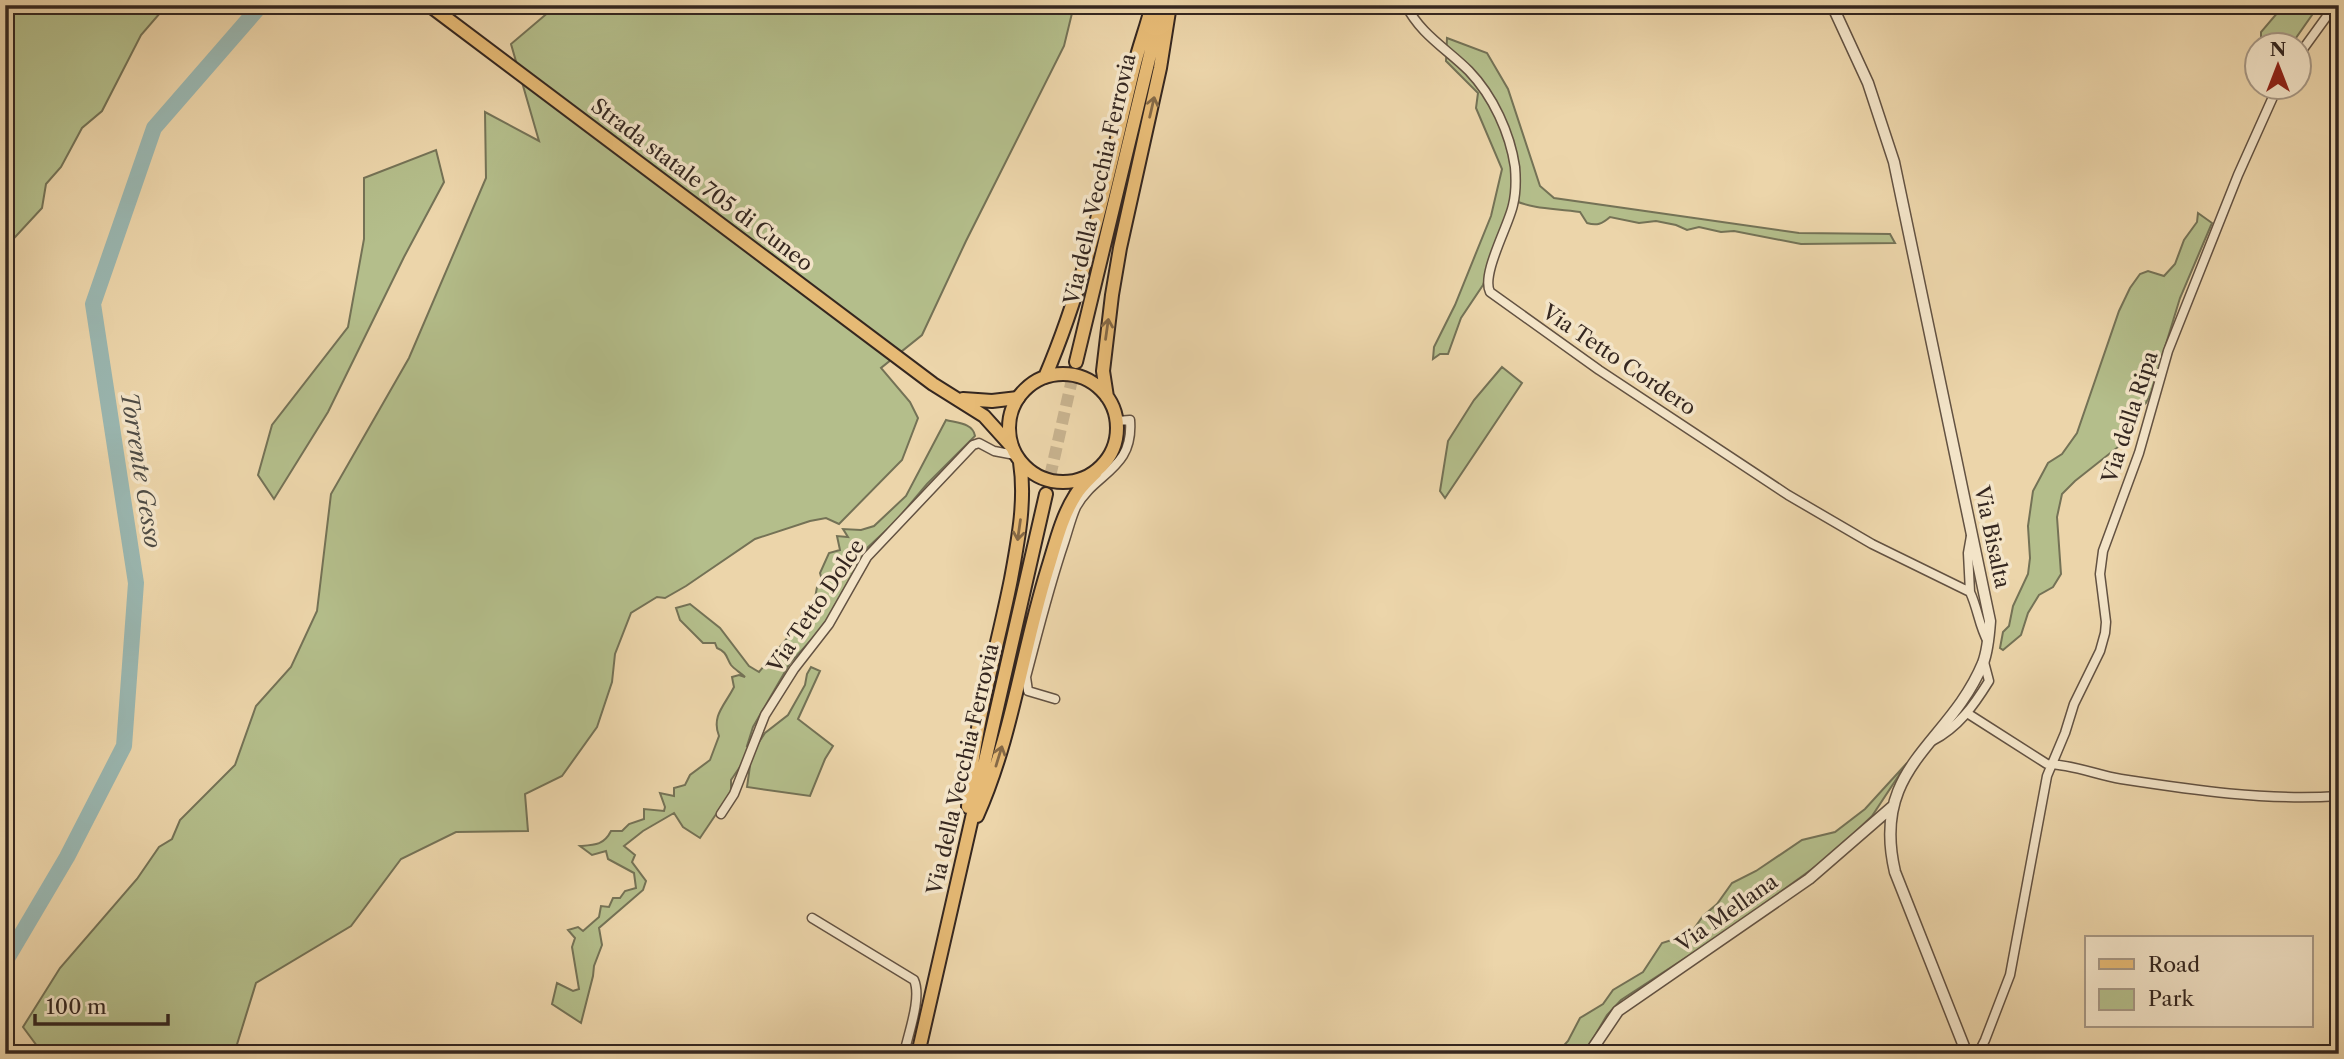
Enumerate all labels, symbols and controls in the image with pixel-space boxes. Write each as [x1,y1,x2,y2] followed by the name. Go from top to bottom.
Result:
[2242,32,2312,102] north arrow
[2270,38,2286,61] text: N
[1058,50,1141,308] street label: Via della Vecchia Ferrovia
[587,93,818,276] street label: Strada statale 705 di Cuneo
[1145,96,1159,119] one-way arrow
[1537,298,1701,420] street label: Via Tetto Cordero
[1100,319,1113,341] one-way arrow
[2096,347,2163,487] street label: Via della Ripa
[115,390,167,550] water label: Torrente Gesso
[1969,482,2016,591] street label: Via Bisalta
[1013,518,1026,540] one-way arrow
[761,534,869,678] street label: Via Tetto Dolce
[921,640,1004,898] street label: Via della Vecchia Ferrovia
[994,745,1007,767] one-way arrow
[1670,868,1783,957] street label: Via Mellana
[2085,936,2312,1028] legend
[2148,952,2200,977] text: Road
[35,982,168,1026] scale bar
[2148,986,2194,1011] text: Park
[46,994,107,1019] text: 100 m

